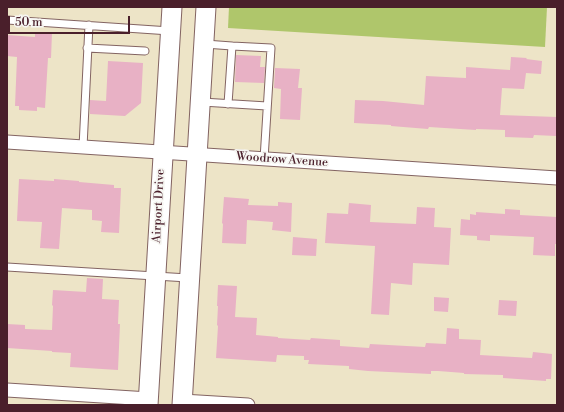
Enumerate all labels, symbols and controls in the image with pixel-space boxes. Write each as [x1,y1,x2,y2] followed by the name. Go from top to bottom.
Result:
[10,8,132,34] scale bar
[15,15,43,30] text: 50 m
[236,150,328,170] street label: Woodrow Avenue
[150,169,168,243] street label: Airport Drive

